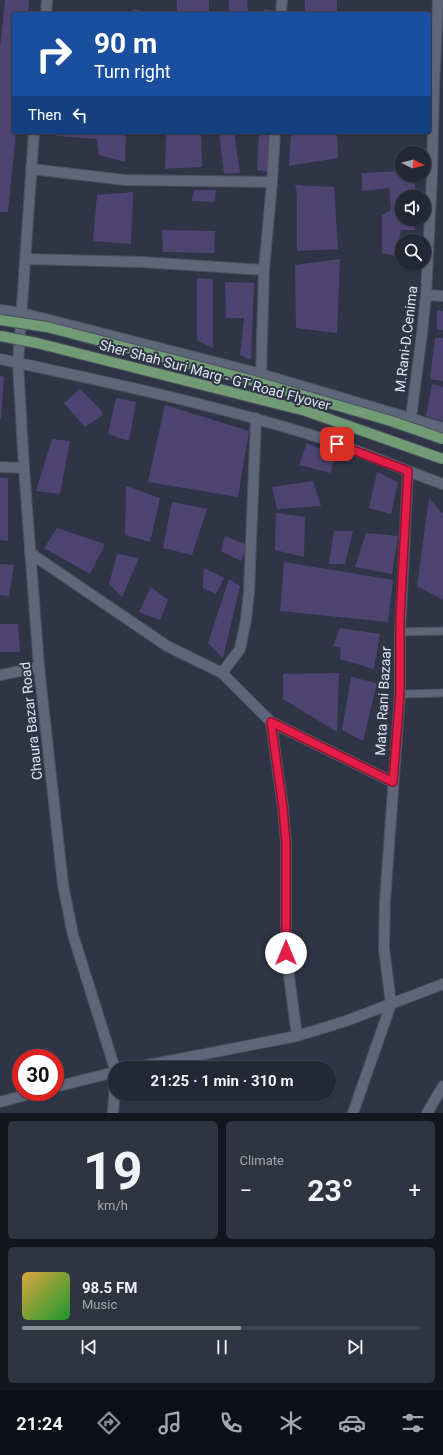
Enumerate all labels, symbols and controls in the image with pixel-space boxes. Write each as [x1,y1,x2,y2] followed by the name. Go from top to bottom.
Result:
[94,27,157,60] text: 90 m
[28,28,80,80] icon: right
[94,61,171,82] text: Turn right
[69,104,91,126] icon: left
[28,106,61,124] text: Then
[395,146,431,182] north arrow
[395,146,431,270] map controls
[395,190,431,226] button: sound
[395,234,431,270] button: search
[392,285,420,393] street label: M.Rani-D.Cenima
[98,336,332,414] street label: Sher Shah Suri Marg - GT Road Flyover
[320,427,354,461] pin
[326,433,348,455] icon: arrive
[372,646,394,756] street label: Mata Rani Bazaar
[17,661,45,781] street label: Chaura Bazar Road
[265,932,307,974] position arrow
[12,1049,64,1101] speed limit sign: 30
[151,1072,293,1090] text: 21:25 · 1 min · 310 m
[83,1141,143,1202] text: 19
[240,1153,284,1168] text: Climate
[307,1173,353,1208] text: 23°
[240,1178,252,1203] text: −
[409,1178,421,1203] text: +
[97,1198,128,1213] text: km/h
[82,1279,137,1297] text: 98.5 FM
[82,1297,117,1312] text: Music
[78,1336,100,1358] icon: previous
[211,1336,233,1358] icon: pause
[344,1336,366,1358] icon: next
[95,1409,123,1437] icon: directions
[156,1409,184,1437] icon: music
[217,1409,245,1437] icon: phone
[277,1409,305,1437] icon: climate
[338,1409,366,1437] icon: car
[399,1409,427,1437] icon: filters
[16,1413,63,1434] text: 21:24

